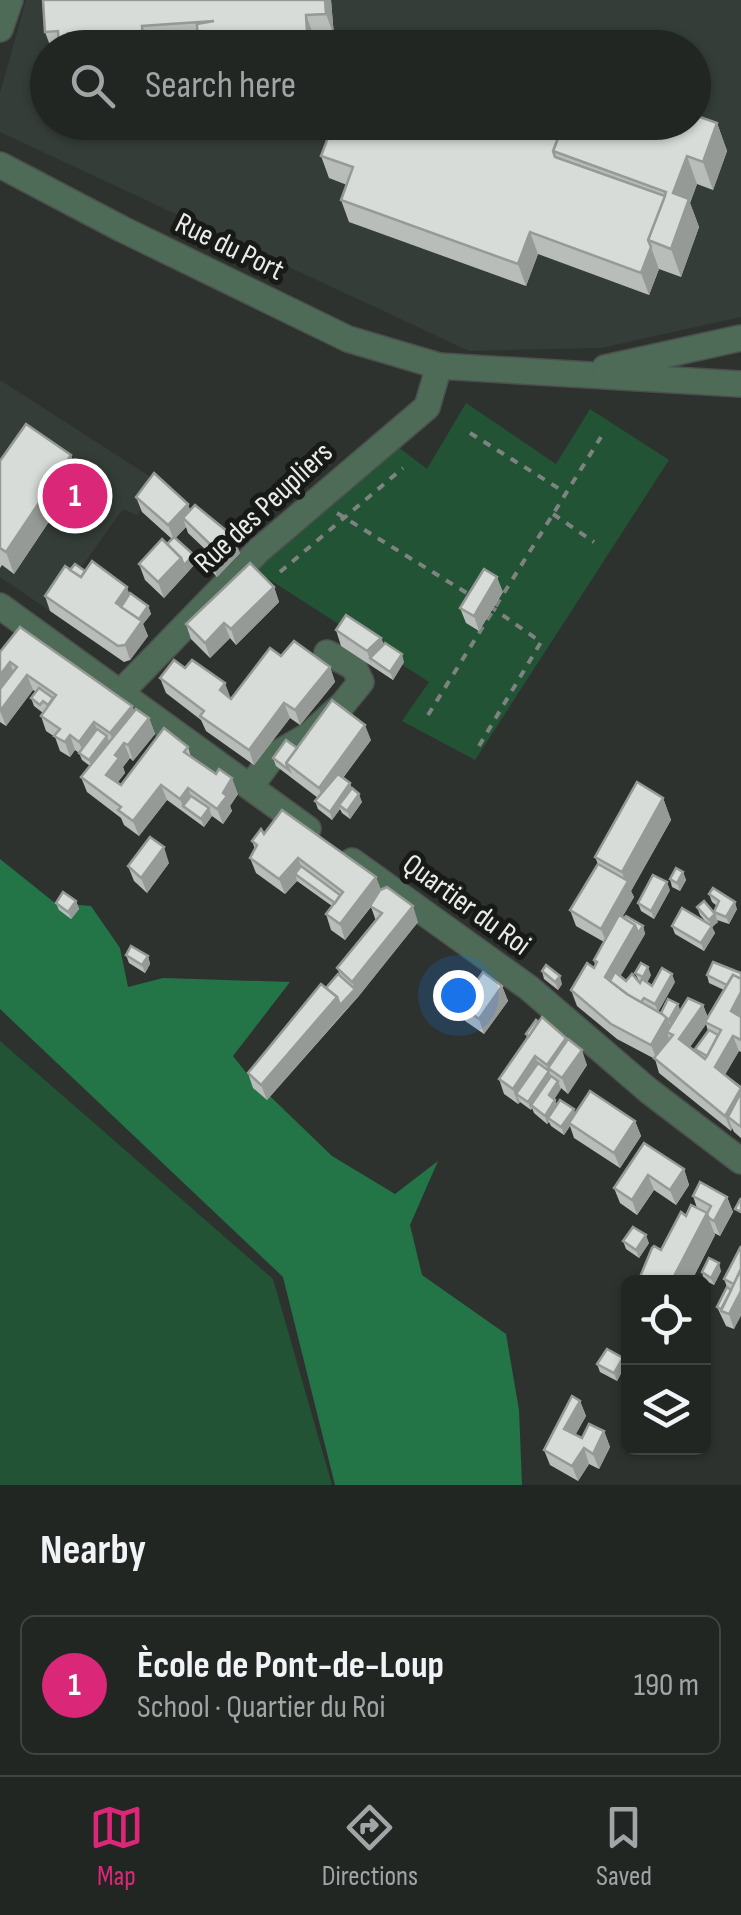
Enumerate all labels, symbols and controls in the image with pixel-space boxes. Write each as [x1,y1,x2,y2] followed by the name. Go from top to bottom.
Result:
[30,30,711,140] search box
[65,58,120,113] icon: search
[145,63,296,108] text: Search here
[169,205,290,289] street label: Rue du Port
[187,435,340,581] street label: Rue des Peupliers
[42,458,108,534] pin: 1
[395,846,537,963] street label: Quartier du Roi
[433,970,484,1021] your location
[621,1275,711,1455] map controls
[621,1275,711,1365] button: locate
[621,1365,711,1455] button: layers
[40,1525,146,1576] text: Nearby
[137,1643,444,1688] text: Ècole de Pont-de-Loup
[68,1666,81,1705] text: 1
[634,1666,699,1705] text: 190 m
[137,1688,386,1727] text: School · Quartier du Roi
[89,1800,144,1893] tab: Map
[322,1800,418,1893] tab: Directions
[596,1800,652,1893] tab: Saved

